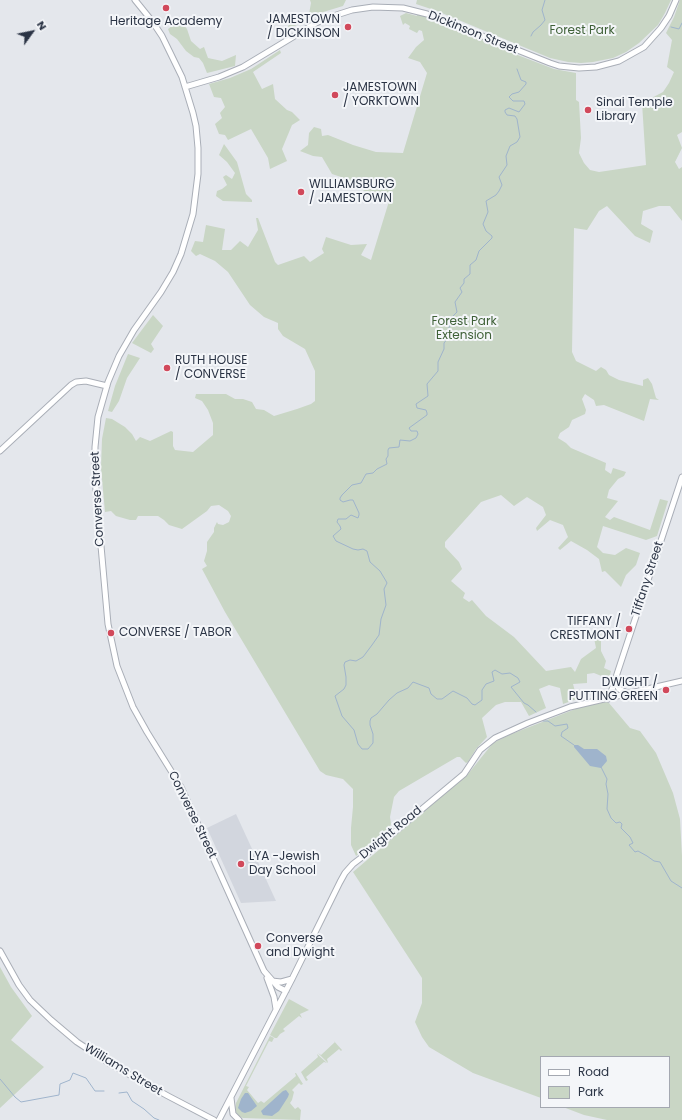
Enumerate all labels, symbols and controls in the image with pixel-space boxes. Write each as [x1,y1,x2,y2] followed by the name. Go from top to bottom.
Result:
[161,3,171,13] marker: Heritage Academy
[426,8,520,58] street label: Dickinson Street
[12,12,52,52] north arrow
[266,13,340,41] place label: JAMESTOWN / DICKINSON
[110,15,222,29] place label: Heritage Academy
[33,18,51,33] text: N
[343,22,353,32] marker: JAMESTOWN / DICKINSON
[549,24,615,38] park label: Forest Park
[343,81,419,109] place label: JAMESTOWN / YORKTOWN
[330,90,340,100] marker: JAMESTOWN / YORKTOWN
[596,96,673,124] place label: Sinai Temple Library
[583,105,593,115] marker: Sinai Temple Library
[309,178,395,206] place label: WILLIAMSBURG / JAMESTOWN
[296,187,306,197] marker: WILLIAMSBURG / JAMESTOWN
[431,315,497,343] park label: Forest Park Extension
[175,354,247,382] place label: RUTH HOUSE / CONVERSE
[162,363,172,373] marker: RUTH HOUSE / CONVERSE
[88,451,108,547] street label: Converse Street
[629,540,667,618] street label: Tiffany Street
[550,615,621,643] place label: TIFFANY / CRESTMONT
[624,624,634,634] marker: TIFFANY / CRESTMONT
[119,626,232,640] place label: CONVERSE / TABOR
[106,628,116,638] marker: CONVERSE / TABOR
[569,676,658,704] place label: DWIGHT / PUTTING GREEN
[661,685,671,695] marker: DWIGHT / PUTTING GREEN
[165,769,219,861] street label: Converse Street
[357,804,425,862] street label: Dwight Road
[249,850,320,878] place label: LYA -Jewish Day School
[236,859,246,869] marker: LYA -Jewish Day School
[266,932,335,960] place label: Converse and Dwight
[253,941,263,951] marker: Converse and Dwight
[81,1041,165,1099] street label: Williams Street
[540,1056,670,1108] legend
[578,1063,609,1080] text: Road
[578,1083,604,1100] text: Park

